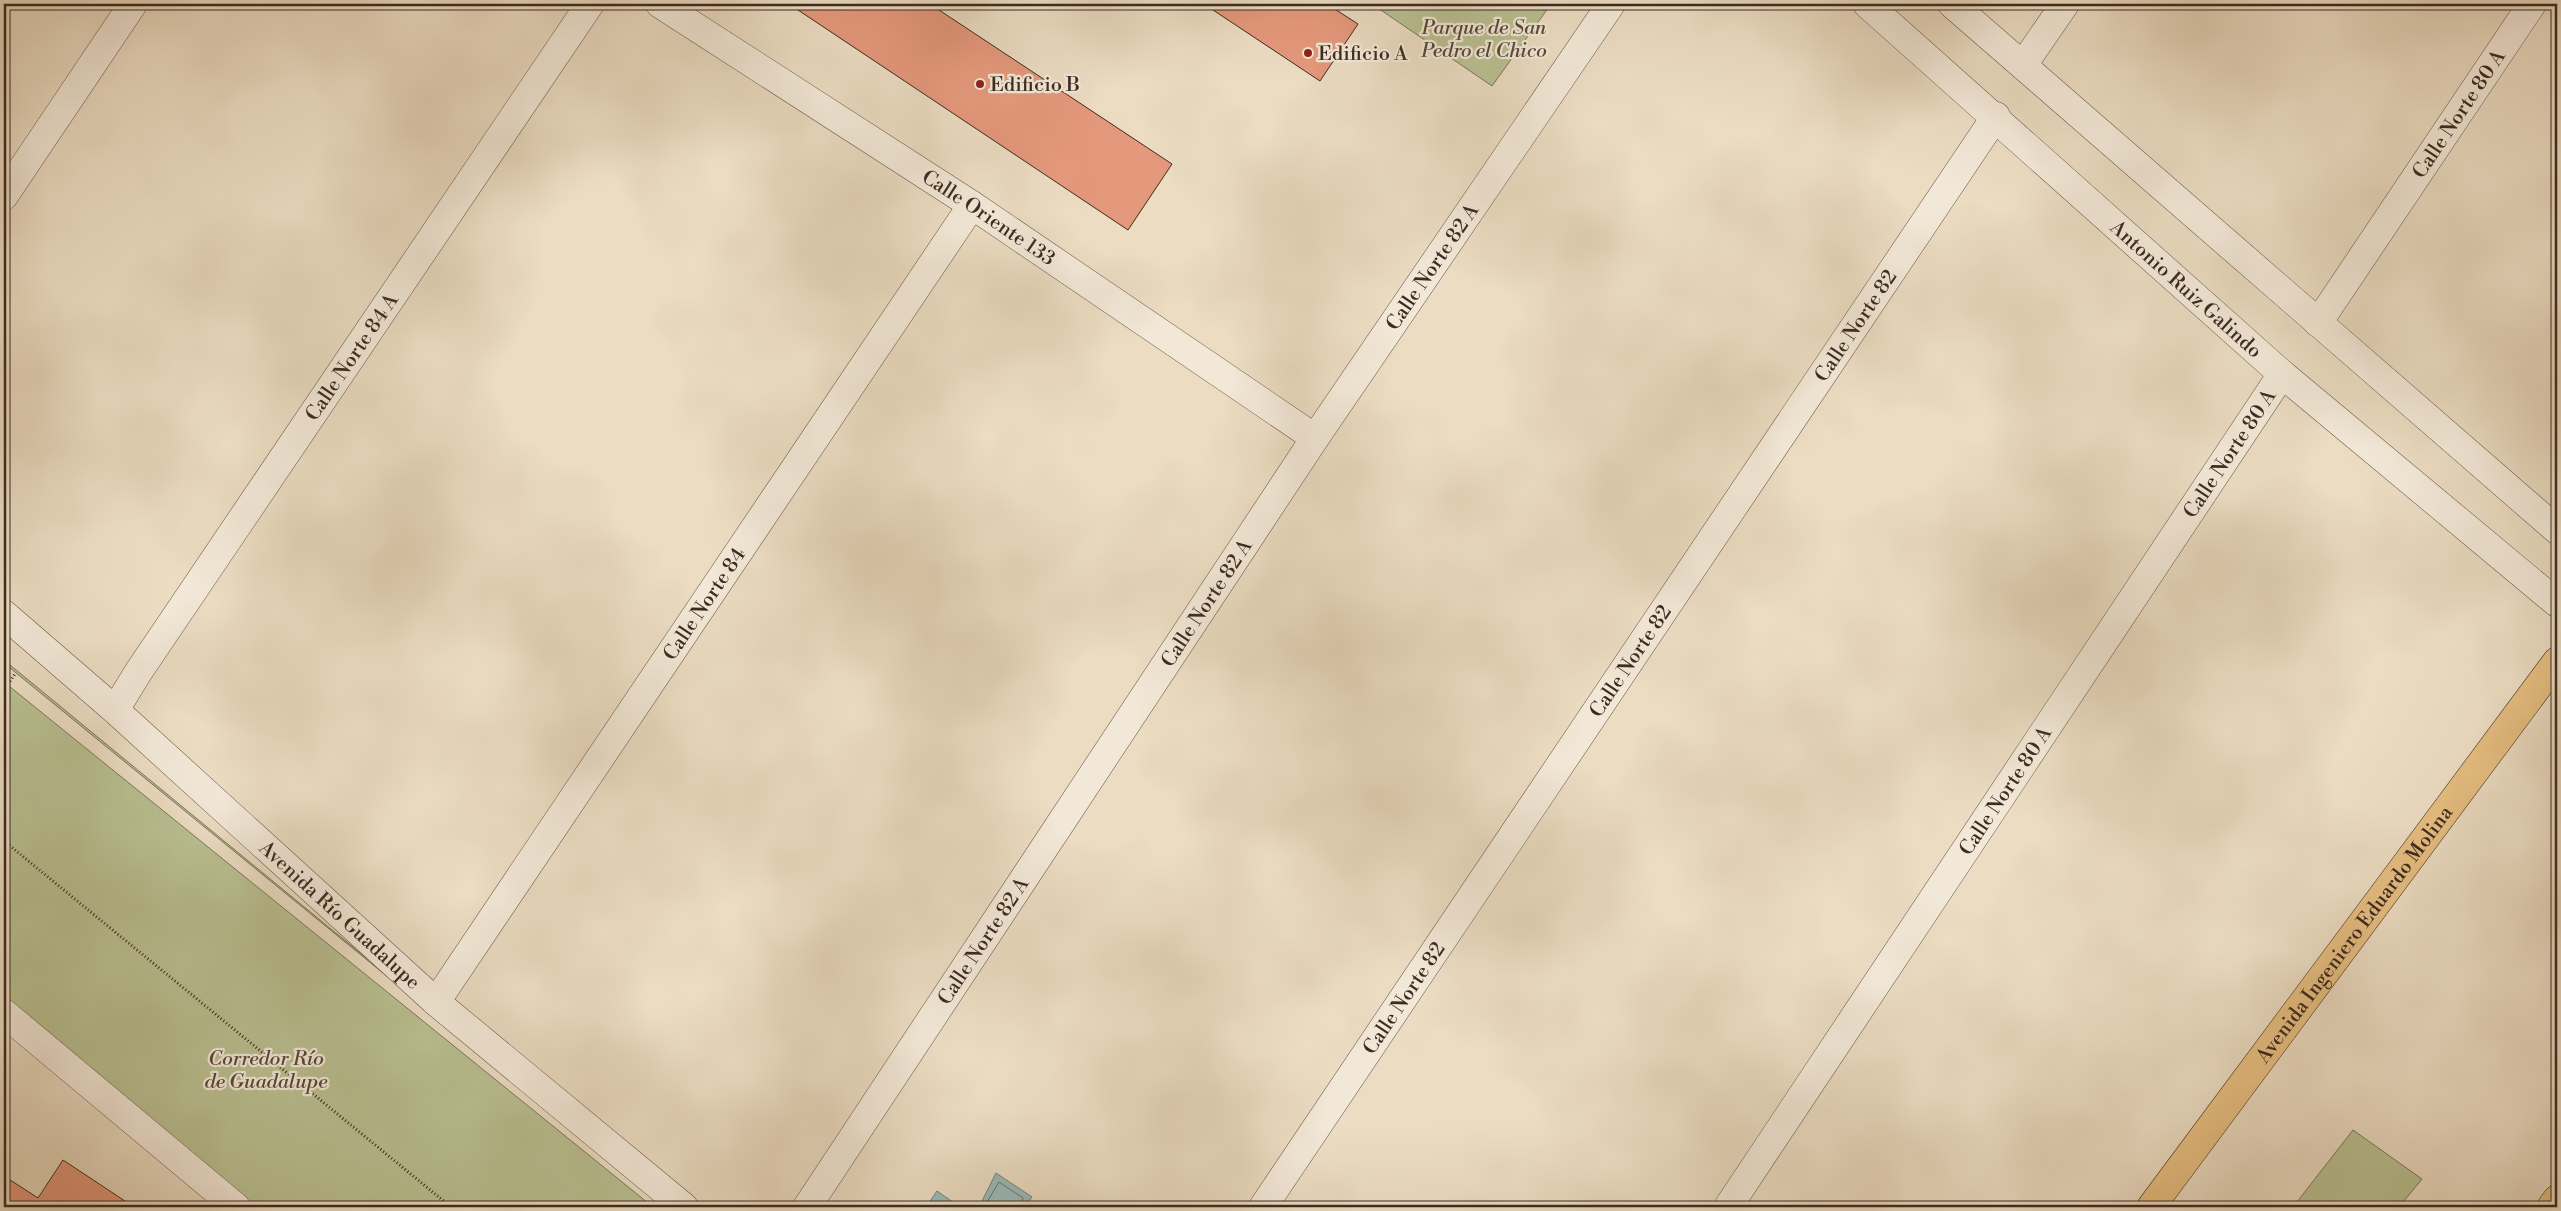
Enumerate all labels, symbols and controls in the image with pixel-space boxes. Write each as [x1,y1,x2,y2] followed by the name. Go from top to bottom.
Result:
[1420,16,1547,64] park label: Parque de San Pedro el Chico
[1318,42,1409,67] place label: Edificio A
[2408,44,2512,184] street label: Calle Norte 80 A
[1302,47,1314,59] marker: Edificio A
[990,73,1080,98] place label: Edificio B
[974,78,986,90] marker: Edificio B
[917,165,1060,272] street label: Calle Oriente 133
[1381,198,1486,336] street label: Calle Norte 82 A
[2104,215,2267,364] street label: Antonio Ruiz Galindo
[1810,265,1903,387] street label: Calle Norte 82
[301,288,405,426] street label: Calle Norte 84 A
[2179,384,2283,523] street label: Calle Norte 80 A
[1156,534,1259,672] street label: Calle Norte 82 A
[658,543,752,666] street label: Calle Norte 84
[1585,601,1678,723] street label: Calle Norte 82
[1954,721,2059,861] street label: Calle Norte 80 A
[2251,801,2459,1069] street label: Avenida Ingeniero Eduardo Molina
[252,836,425,995] street label: Avenida Río Guadalupe
[933,872,1036,1010] street label: Calle Norte 82 A
[1358,938,1451,1060] street label: Calle Norte 82
[204,1047,328,1095] park label: Corredor Río de Guadalupe

